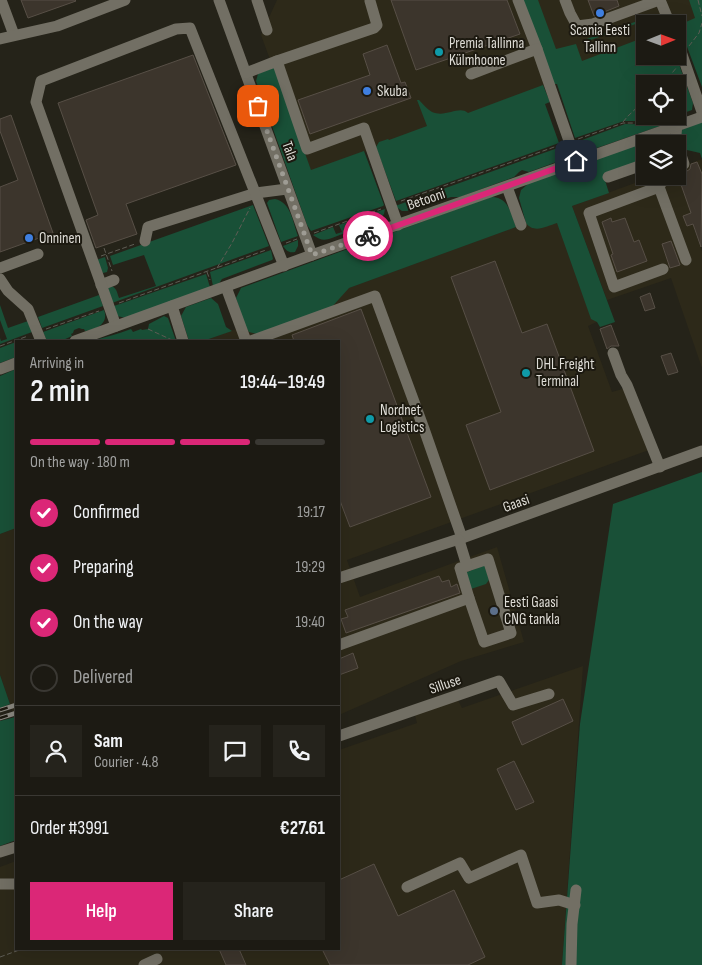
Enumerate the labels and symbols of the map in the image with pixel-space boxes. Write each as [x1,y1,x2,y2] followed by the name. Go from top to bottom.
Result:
[594,7,606,19] marker: Scania Eesti Tallinn
[636,15,686,65] north arrow
[570,21,630,57] place label: Scania Eesti Tallinn
[449,34,524,70] place label: Premia Tallinna Külmhoone
[433,46,445,58] marker: Premia Tallinna Külmhoone
[377,82,408,101] place label: Skuba
[237,85,279,127] pin
[361,85,373,97] marker: Skuba
[277,139,302,164] street label: Tala
[555,140,597,182] pin
[405,184,448,215] street label: Betooni
[343,211,393,261] courier
[39,229,81,248] place label: Onninen
[23,232,35,244] marker: Onninen
[536,355,595,391] place label: DHL Freight Terminal
[520,367,532,379] marker: DHL Freight Terminal
[380,401,424,437] place label: Nordnet Logistics
[364,413,376,425] marker: Nordnet Logistics
[500,490,532,517] street label: Gaasi
[504,593,560,629] place label: Eesti Gaasi CNG tankla
[488,605,500,617] marker: Eesti Gaasi CNG tankla
[427,670,464,699] street label: Silluse

